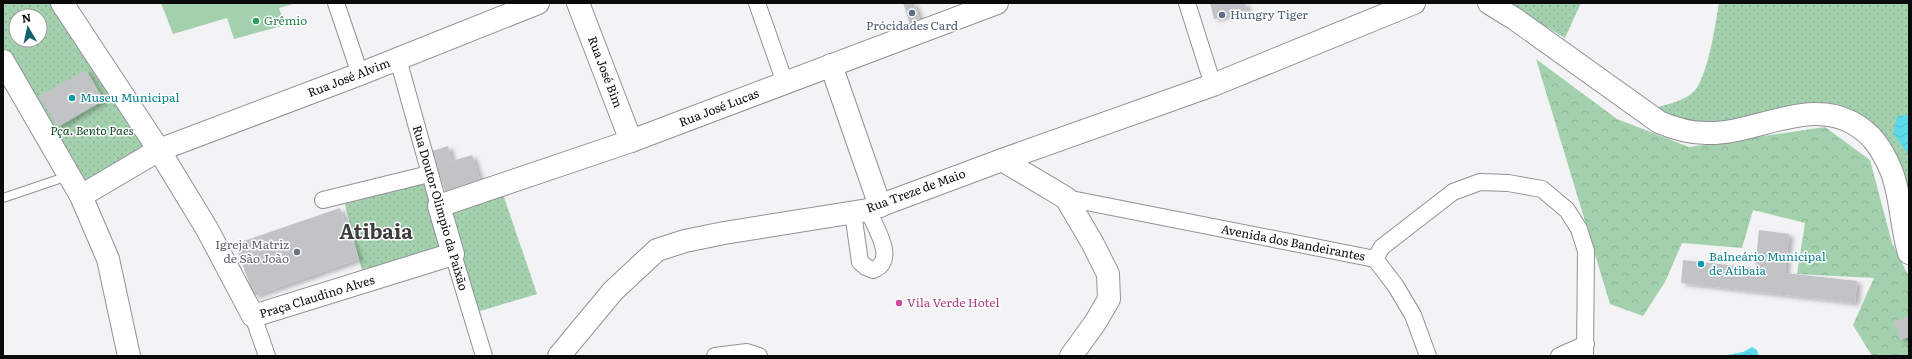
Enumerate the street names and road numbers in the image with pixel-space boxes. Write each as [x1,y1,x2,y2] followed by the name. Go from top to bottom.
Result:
[584,33,628,110] street label: Rua José Bim
[305,53,393,101] street label: Rua José Alvim
[676,83,762,131] street label: Rua José Lucas
[409,123,473,293] street label: Rua Doutor Olimpio da Paixão
[863,164,968,216] street label: Rua Treze de Maio
[1220,219,1367,265] street label: Avenida dos Bandeirantes
[257,270,377,322] street label: Praça Claudino Alves

